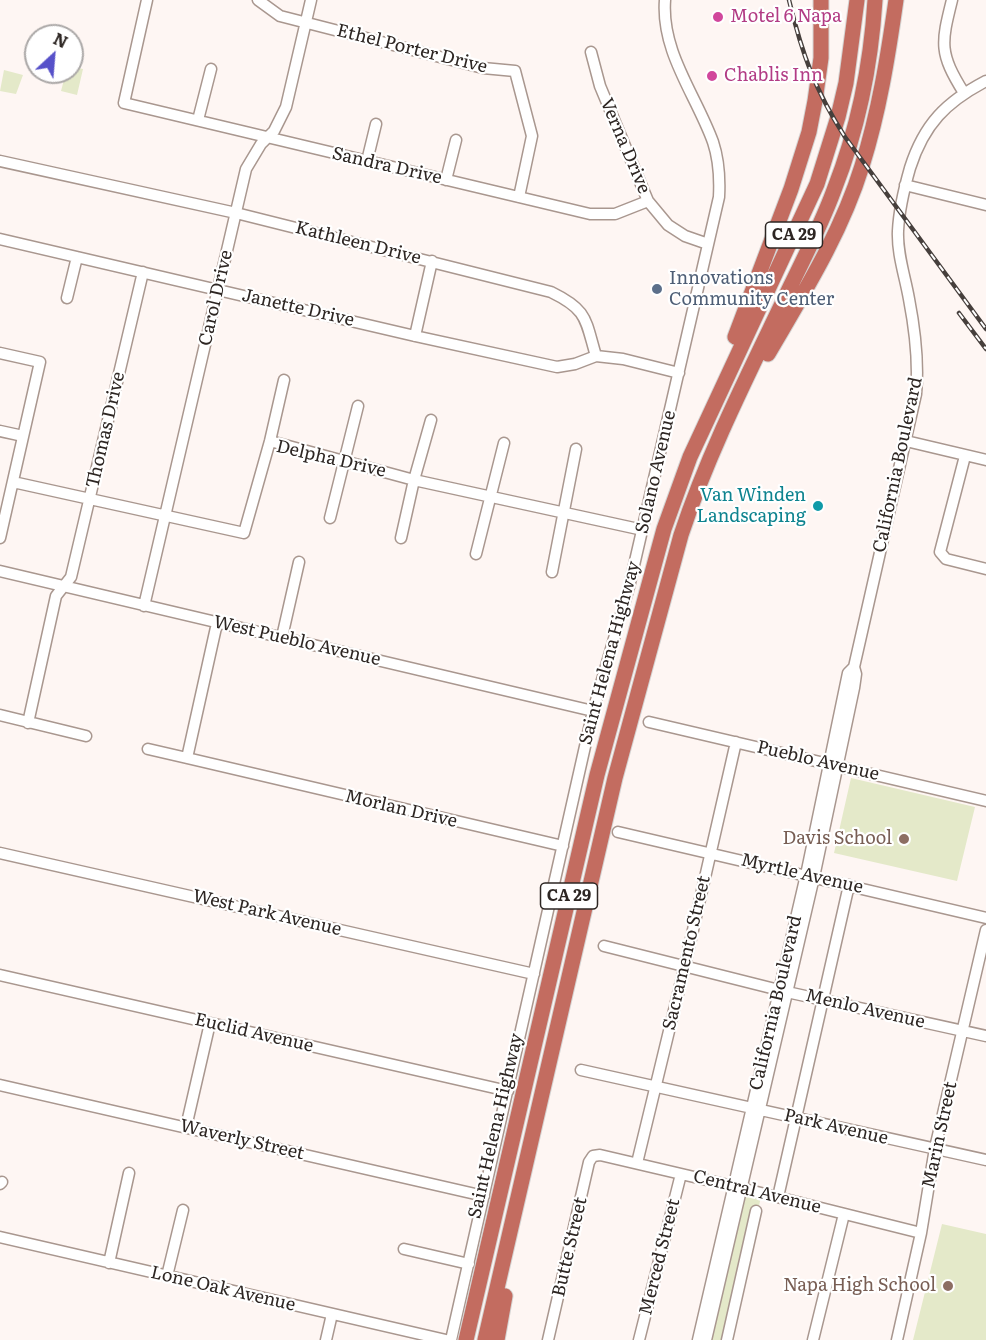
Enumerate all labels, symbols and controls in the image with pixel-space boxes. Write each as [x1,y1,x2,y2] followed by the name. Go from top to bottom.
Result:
[730,6,842,28] place label: Motel 6 Napa
[711,10,725,24] marker: Motel 6 Napa
[334,20,490,78] street label: Ethel Porter Drive
[24,24,84,84] north arrow
[50,26,72,53] text: N
[724,65,823,87] place label: Chablis Inn
[705,69,719,83] marker: Chablis Inn
[595,95,655,197] street label: Verna Drive
[330,143,444,189] street label: Sandra Drive
[293,217,423,269] street label: Kathleen Drive
[766,222,822,248] road number: CA 29
[195,248,237,348] street label: Carol Drive
[669,268,834,310] place label: Innovations Community Center
[650,282,664,296] marker: Innovations Community Center
[240,285,356,331] street label: Janette Drive
[82,370,130,490] street label: Thomas Drive
[869,375,927,555] street label: California Boulevard
[631,408,681,536] street label: Solano Avenue
[274,436,388,482] street label: Delpha Drive
[696,485,806,528] place label: Van Winden Landscaping
[811,499,825,513] marker: Van Winden Landscaping
[575,559,645,747] street label: Saint Helena Highway
[211,611,383,671] street label: West Pueblo Avenue
[755,736,881,786] street label: Pueblo Avenue
[343,786,459,832] street label: Morlan Drive
[783,828,892,850] place label: Davis School
[897,832,911,846] marker: Davis School
[739,849,865,899] street label: Myrtle Avenue
[659,874,715,1032] street label: Sacramento Street
[540,883,598,909] road number: CA 29
[190,885,344,941] street label: West Park Avenue
[745,913,807,1093] street label: California Boulevard
[803,985,927,1033] street label: Menlo Avenue
[192,1009,316,1057] street label: Euclid Avenue
[464,1031,528,1221] street label: Saint Helena Highway
[918,1080,962,1190] street label: Marin Street
[782,1105,890,1149] street label: Park Avenue
[178,1115,306,1165] street label: Waverly Street
[691,1166,823,1218] street label: Central Avenue
[548,1195,592,1299] street label: Butte Street
[635,1196,685,1318] street label: Merced Street
[149,1262,297,1316] street label: Lone Oak Avenue
[783,1275,936,1297] place label: Napa High School
[941,1279,955,1293] marker: Napa High School

